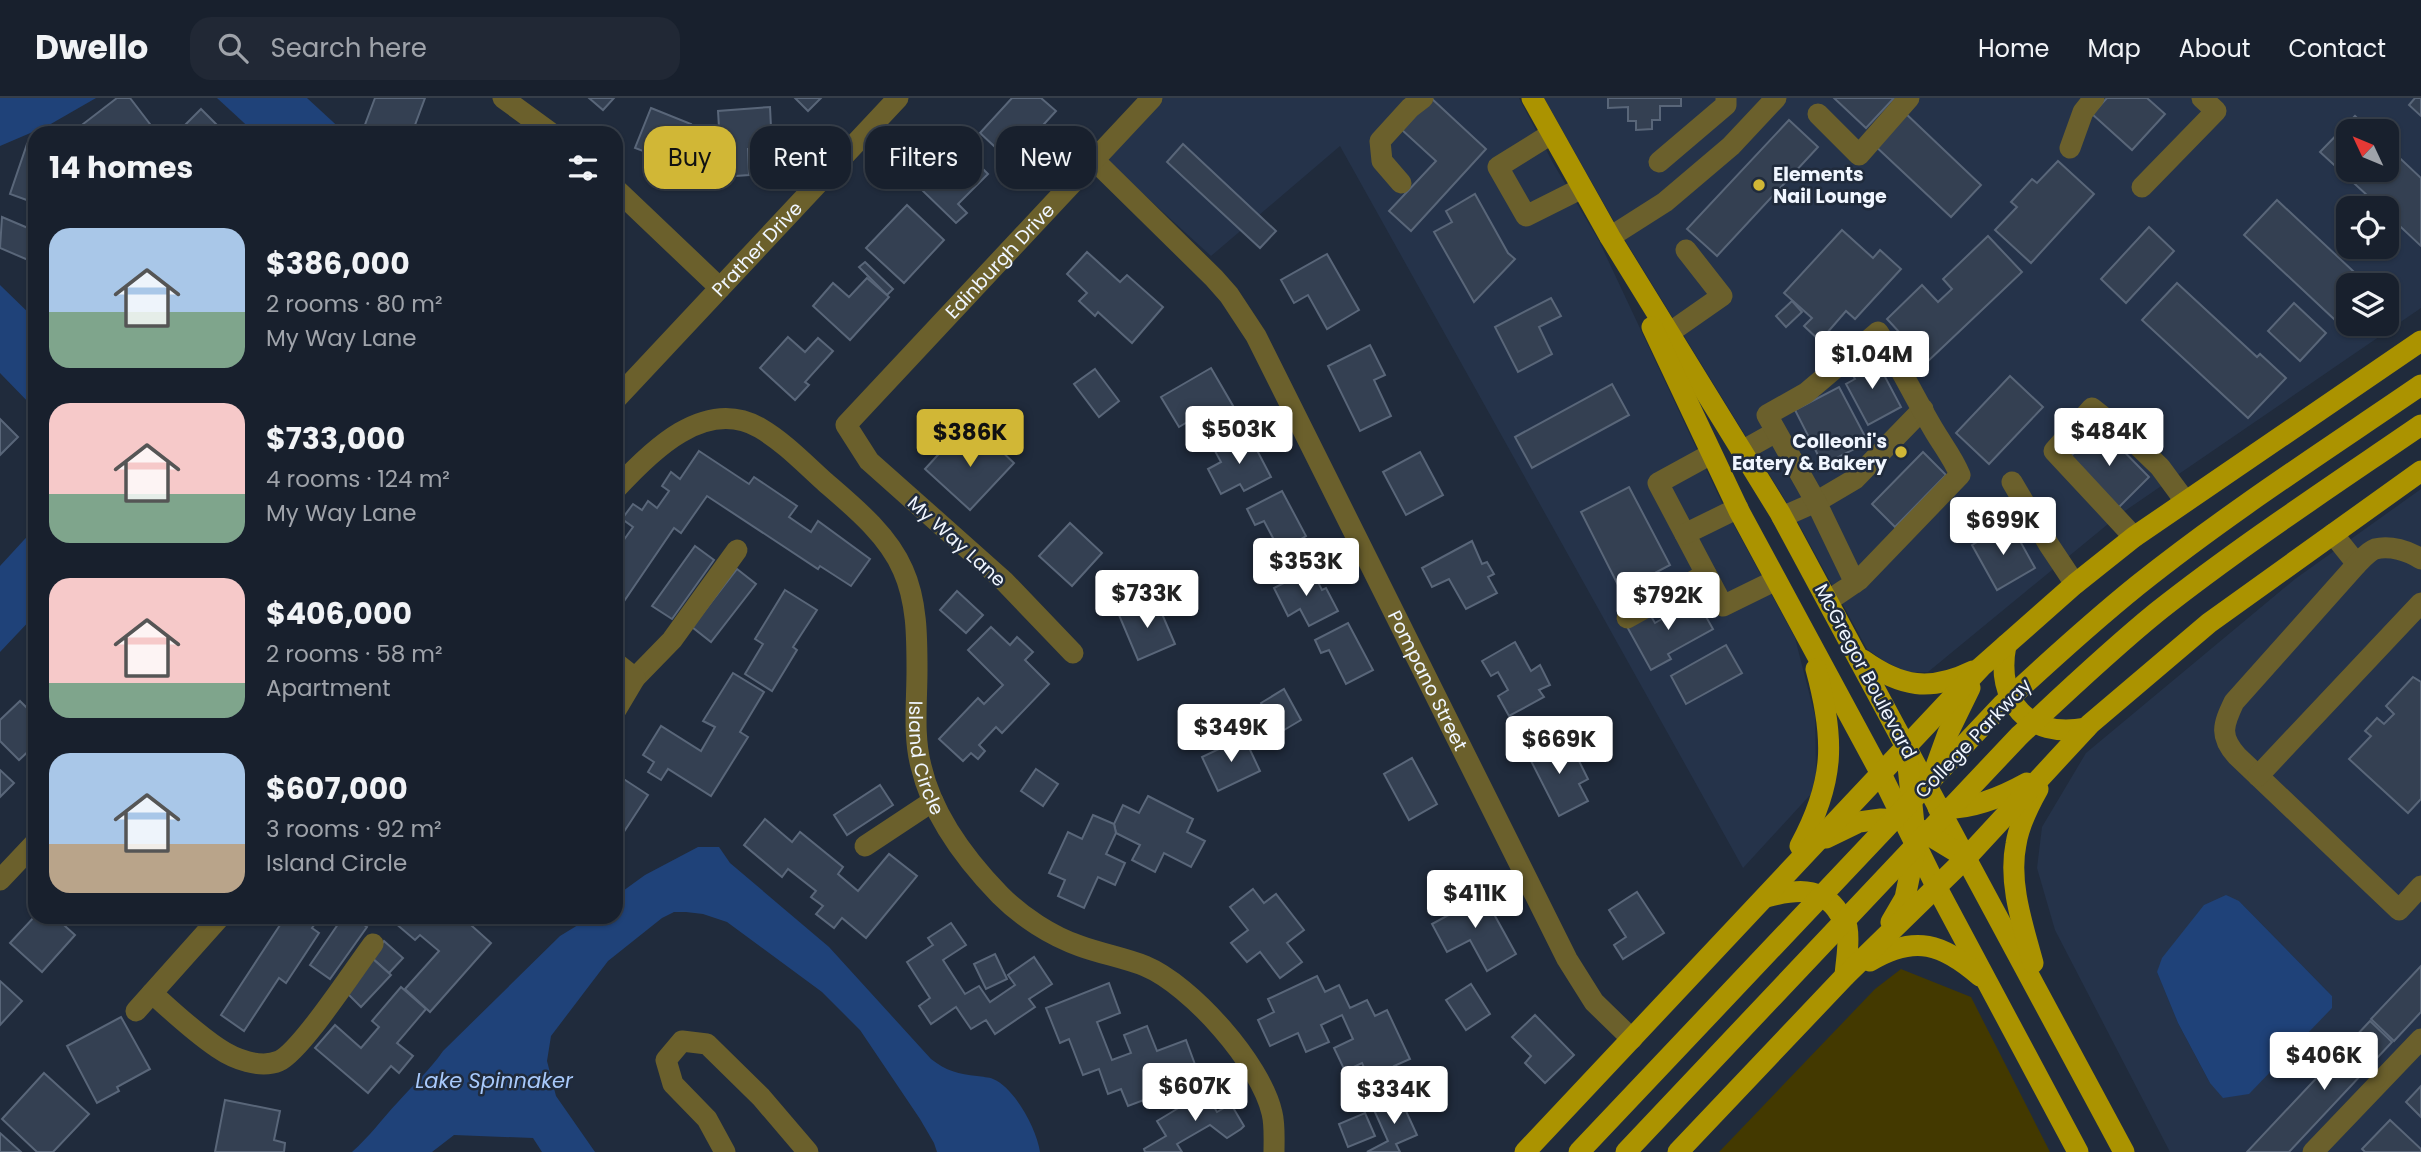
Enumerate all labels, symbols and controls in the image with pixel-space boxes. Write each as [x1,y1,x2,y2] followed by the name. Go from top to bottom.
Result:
[190,17,680,80] search box
[35,24,148,71] text: Dwello
[214,29,252,67] icon: search
[270,30,427,66] text: Search here
[1978,32,2050,65] text: Home
[2088,32,2141,65] text: Map
[2179,32,2250,65] text: About
[2288,32,2386,65] text: Contact
[2336,119,2399,182] north arrow
[2336,119,2399,336] map controls
[644,126,736,189] chip: Buy
[750,126,851,189] chip: Rent
[865,126,982,189] chip: Filters
[996,126,1096,189] chip: New
[49,146,193,189] text: 14 homes
[564,149,602,187] icon: filters
[1773,161,1887,210] place label: Elements Nail Lounge
[1751,177,1767,193] marker: Elements Nail Lounge
[706,195,809,303] street label: Prather Drive
[2336,196,2399,259] button: locate
[939,197,1061,325] street label: Edinburgh Drive
[266,242,410,285] text: $386,000
[105,256,189,340] icon: home
[2336,273,2399,336] button: layers
[266,288,443,320] text: 2 rooms · 80 m²
[266,322,416,354] text: My Way Lane
[1815,331,1929,391] pin: $1.04M
[1831,338,1913,370] text: $1.04M
[1190,406,1288,466] pin: $503K
[2060,408,2158,468] pin: $484K
[921,410,1019,469] pin: $386K
[1201,413,1277,445] text: $503K
[2070,415,2148,447] text: $484K
[933,416,1007,448] text: $386K
[266,417,405,460] text: $733,000
[1732,428,1888,477] place label: Colleoni's Eatery & Bakery
[105,431,189,515] icon: home
[1893,444,1909,460] marker: Colleoni's Eatery & Bakery
[266,463,450,495] text: 4 rooms · 124 m²
[901,490,1012,593] street label: My Way Lane
[266,497,416,529] text: My Way Lane
[1954,498,2052,557] pin: $699K
[1966,504,2040,536] text: $699K
[1257,538,1355,598] pin: $353K
[1269,545,1343,577] text: $353K
[1098,570,1196,630] pin: $733K
[1619,573,1717,632] pin: $792K
[1111,577,1183,609] text: $733K
[1633,579,1703,611] text: $792K
[1808,579,1923,763] street label: McGregor Boulevard
[266,592,412,635] text: $406,000
[105,606,189,690] icon: home
[1381,606,1474,755] street label: Pompano Street
[266,638,443,670] text: 2 rooms · 58 m²
[266,672,391,704] text: Apartment
[1909,672,2038,804] street label: College Parkway
[902,700,951,820] street label: Island Circle
[1182,704,1280,764] pin: $349K
[1194,711,1268,743] text: $349K
[1510,716,1608,776] pin: $669K
[1522,723,1596,755] text: $669K
[266,767,408,810] text: $607,000
[105,781,189,865] icon: home
[266,813,442,845] text: 3 rooms · 92 m²
[266,847,407,879] text: Island Circle
[1426,870,1524,930] pin: $411K
[1443,877,1507,909] text: $411K
[2275,1032,2373,1092] pin: $406K
[2286,1039,2362,1071] text: $406K
[1146,1063,1244,1123] pin: $607K
[415,1066,574,1095] water label: Lake Spinnaker
[1345,1066,1443,1126] pin: $334K
[1158,1070,1232,1102] text: $607K
[1357,1073,1431,1105] text: $334K

